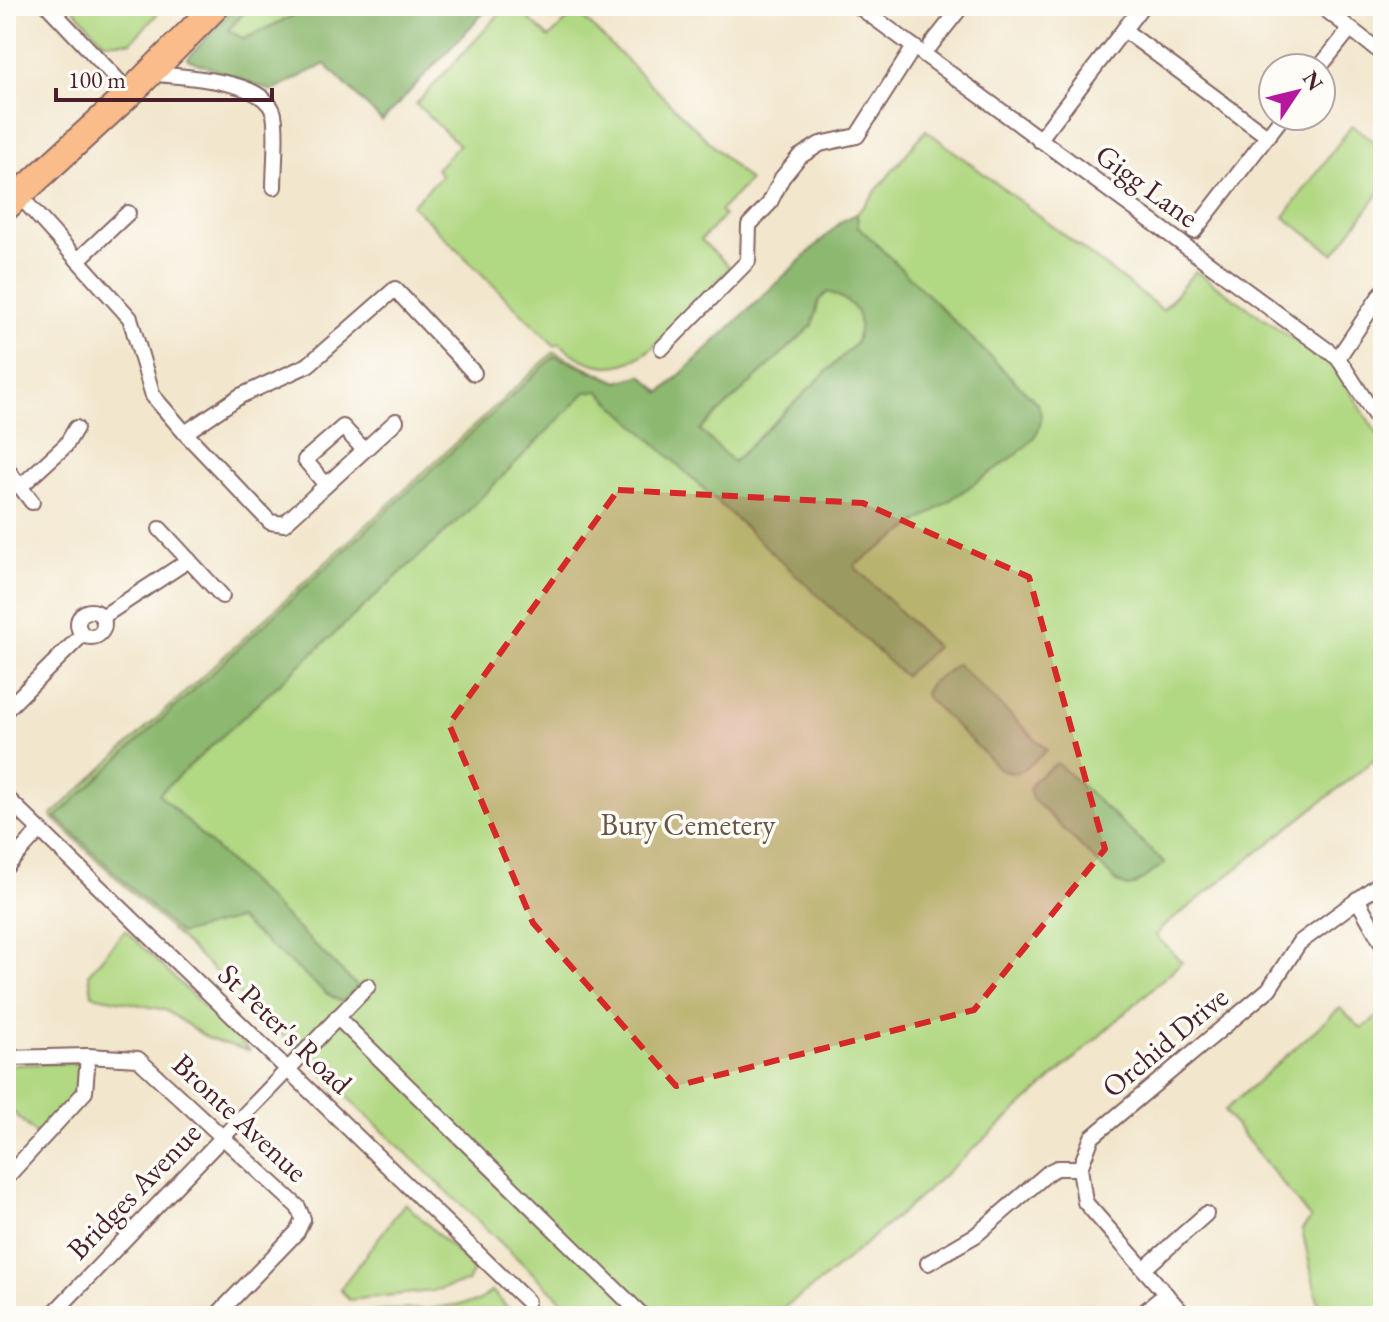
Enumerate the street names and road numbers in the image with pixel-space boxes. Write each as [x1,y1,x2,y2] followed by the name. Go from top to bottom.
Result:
[1088,135,1207,236] street label: Gigg Lane
[210,955,361,1103] street label: St Peter's Road
[1093,977,1236,1106] street label: Orchid Drive
[164,1045,316,1190] street label: Bronte Avenue
[58,1114,209,1268] street label: Bridges Avenue

